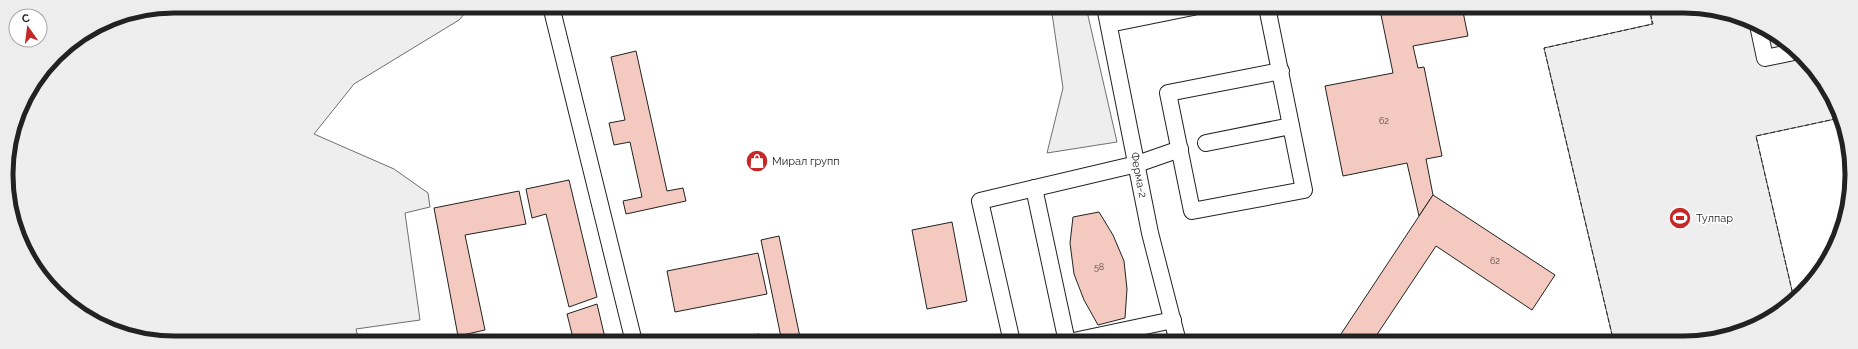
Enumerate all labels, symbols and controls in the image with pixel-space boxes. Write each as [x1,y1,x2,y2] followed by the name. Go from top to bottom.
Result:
[8,8,48,48] north arrow
[20,11,31,26] text: С
[1379,116,1389,126] house number: 62
[744,148,770,174] shop icon: Мирал групп
[1128,151,1149,199] street label: Ферма-2
[772,155,840,168] place label: Мирал групп
[1667,205,1693,231] sports icon: Тулпар
[1696,212,1733,225] place label: Тулпар
[1490,256,1500,266] house number: 62
[1094,262,1104,272] house number: 58

